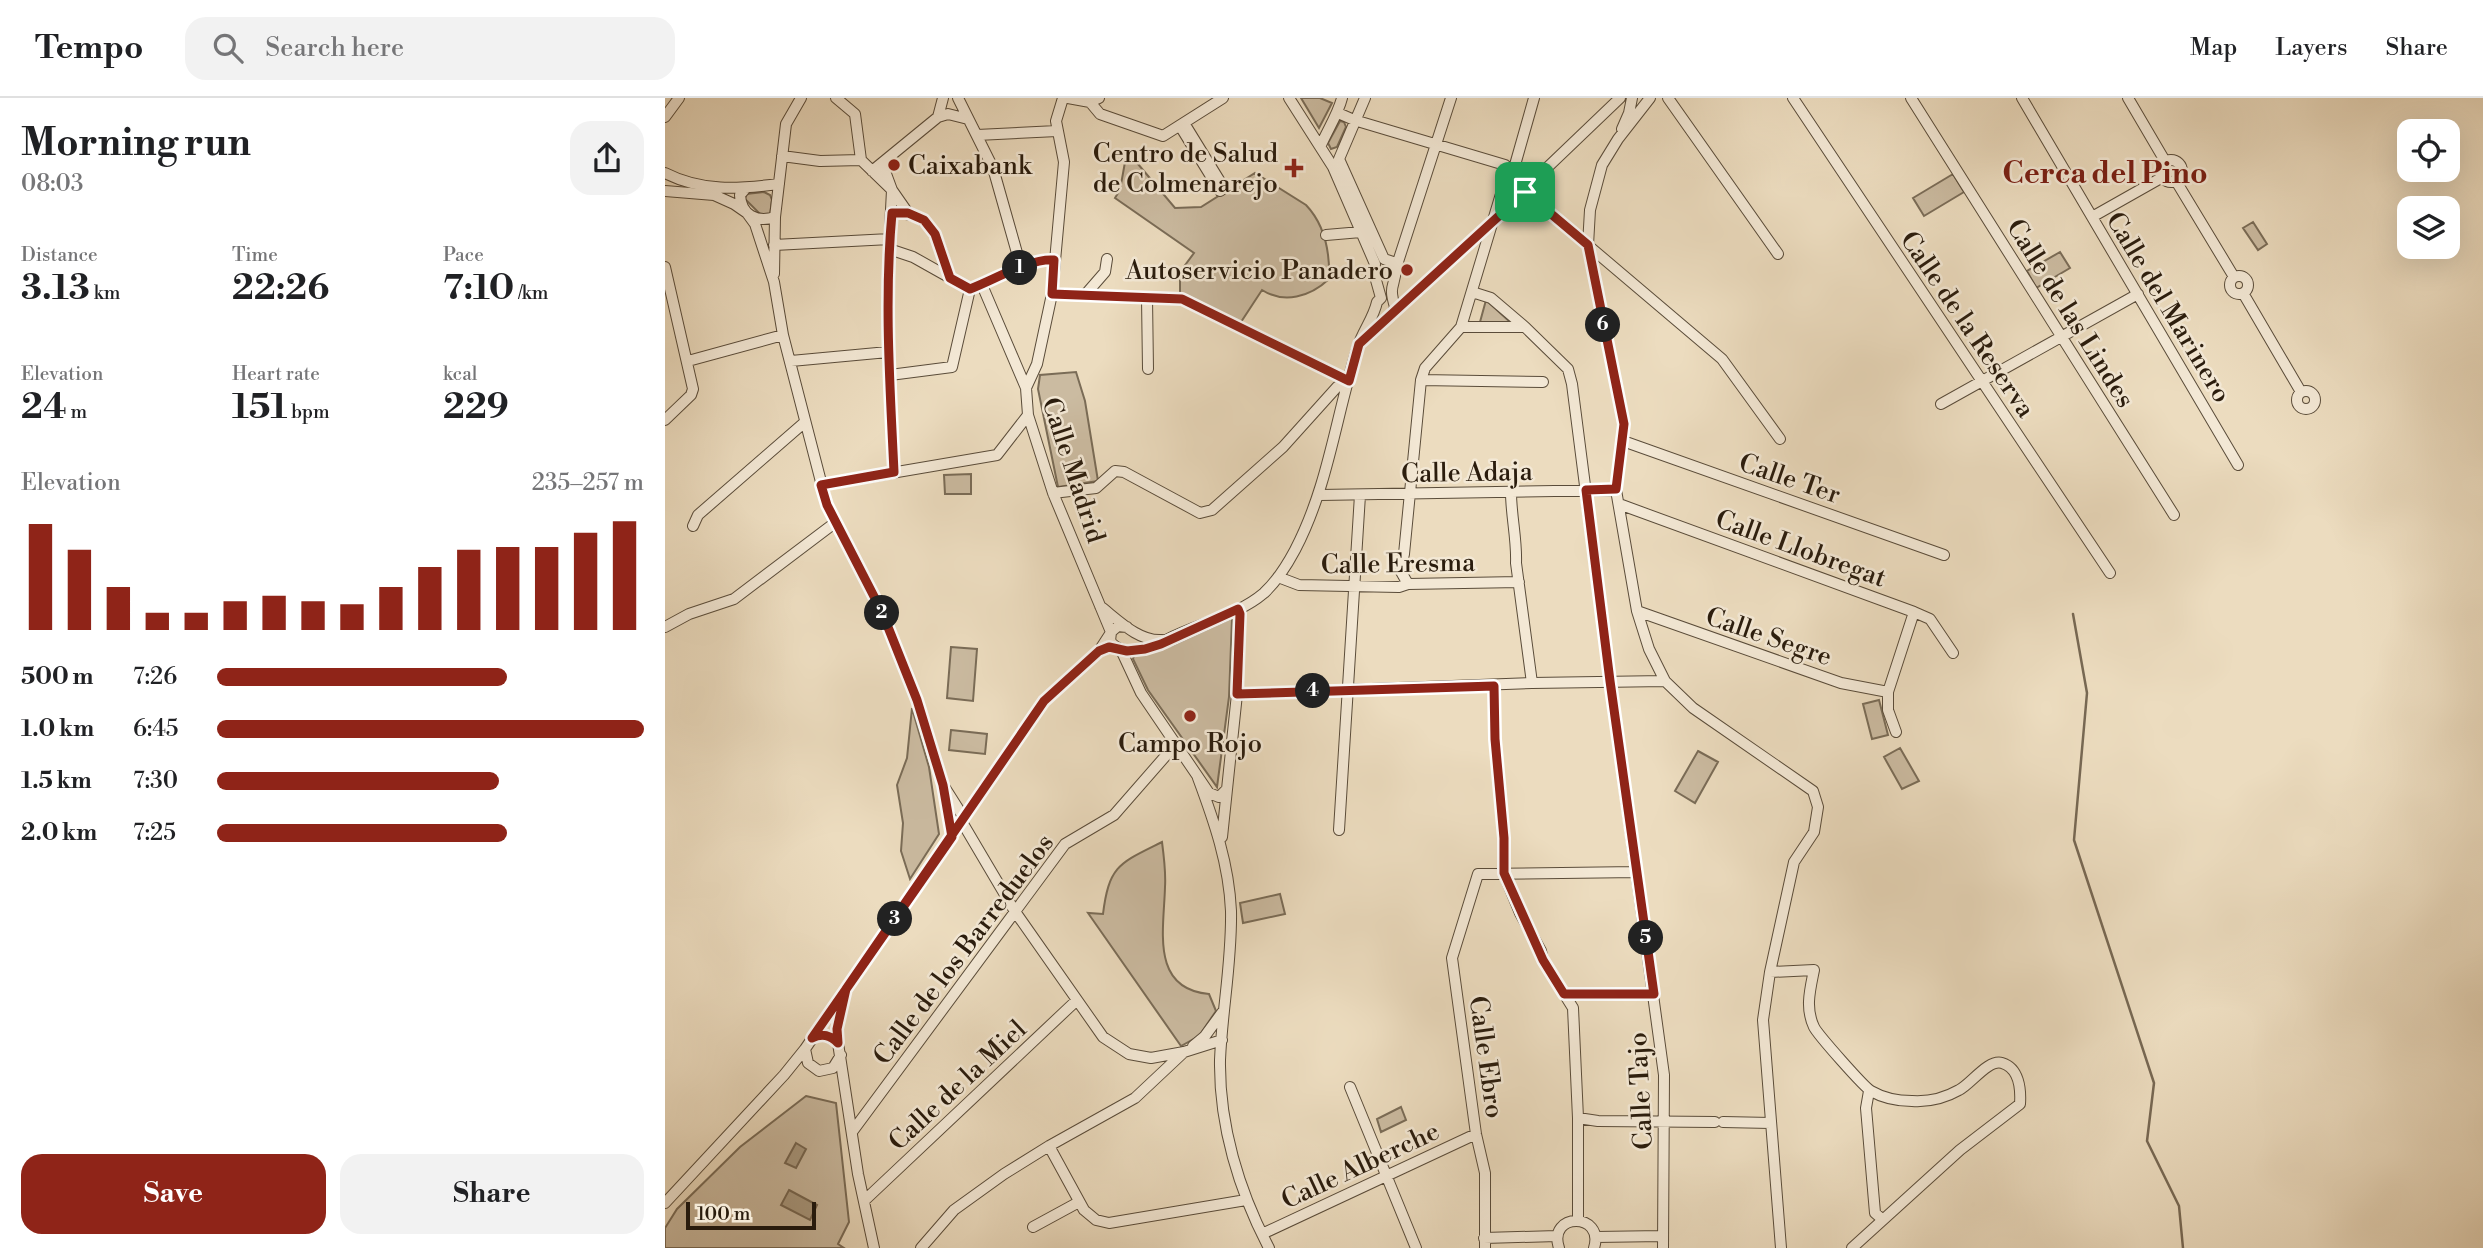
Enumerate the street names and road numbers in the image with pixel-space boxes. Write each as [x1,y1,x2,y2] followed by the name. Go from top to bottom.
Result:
[2099,206,2238,409] street label: Calle del Marinero
[1999,213,2141,414] street label: Calle de las Lindes
[1893,225,2042,425] street label: Calle de la Reserva
[1035,394,1112,547] street label: Calle Madrid
[1735,447,1845,511] street label: Calle Ter
[1401,456,1534,490] street label: Calle Adaja
[1711,503,1890,595] street label: Calle Llobregat
[1321,547,1476,581] street label: Calle Eresma
[1701,600,1836,673] street label: Calle Segre
[866,828,1061,1071] street label: Calle de los Barreduelos
[1462,994,1510,1120] street label: Calle Ebro
[882,1014,1033,1158] street label: Calle de la Miel
[1622,1031,1660,1151] street label: Calle Tajo
[1276,1115,1445,1217] street label: Calle Alberche

